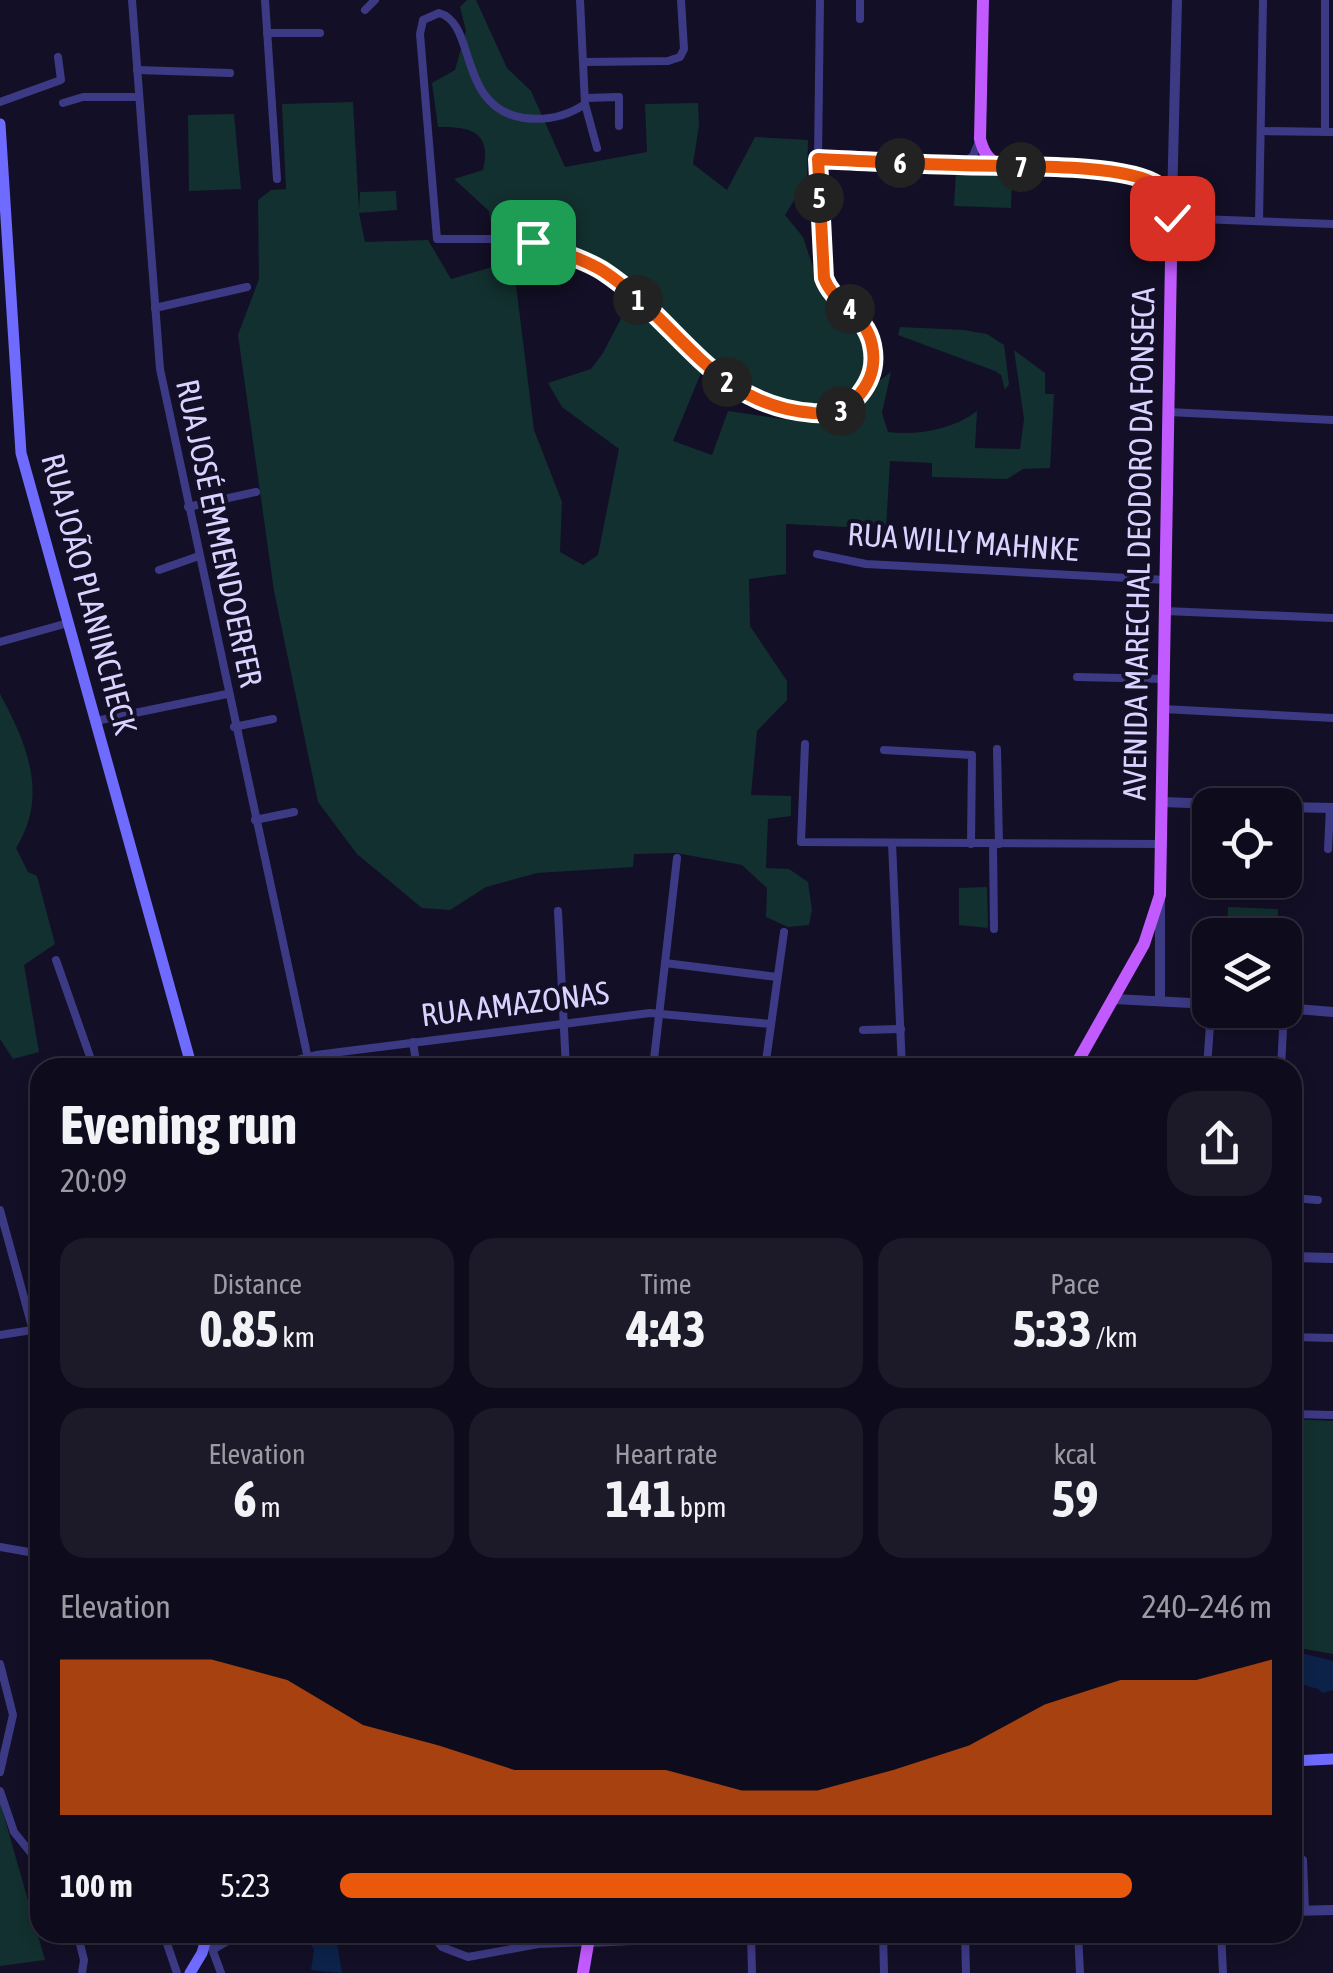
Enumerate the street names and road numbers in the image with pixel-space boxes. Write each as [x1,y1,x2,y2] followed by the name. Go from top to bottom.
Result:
[1116,287,1161,801] street label: AVENIDA MARECHAL DEODORO DA FONSECA
[169,376,270,690] street label: RUA JOSÉ EMMENDOERFER
[34,450,145,739] street label: RUA JOÃO PLANINCHECK
[846,515,1080,568] street label: RUA WILLY MAHNKE
[419,974,611,1033] street label: RUA AMAZONAS

